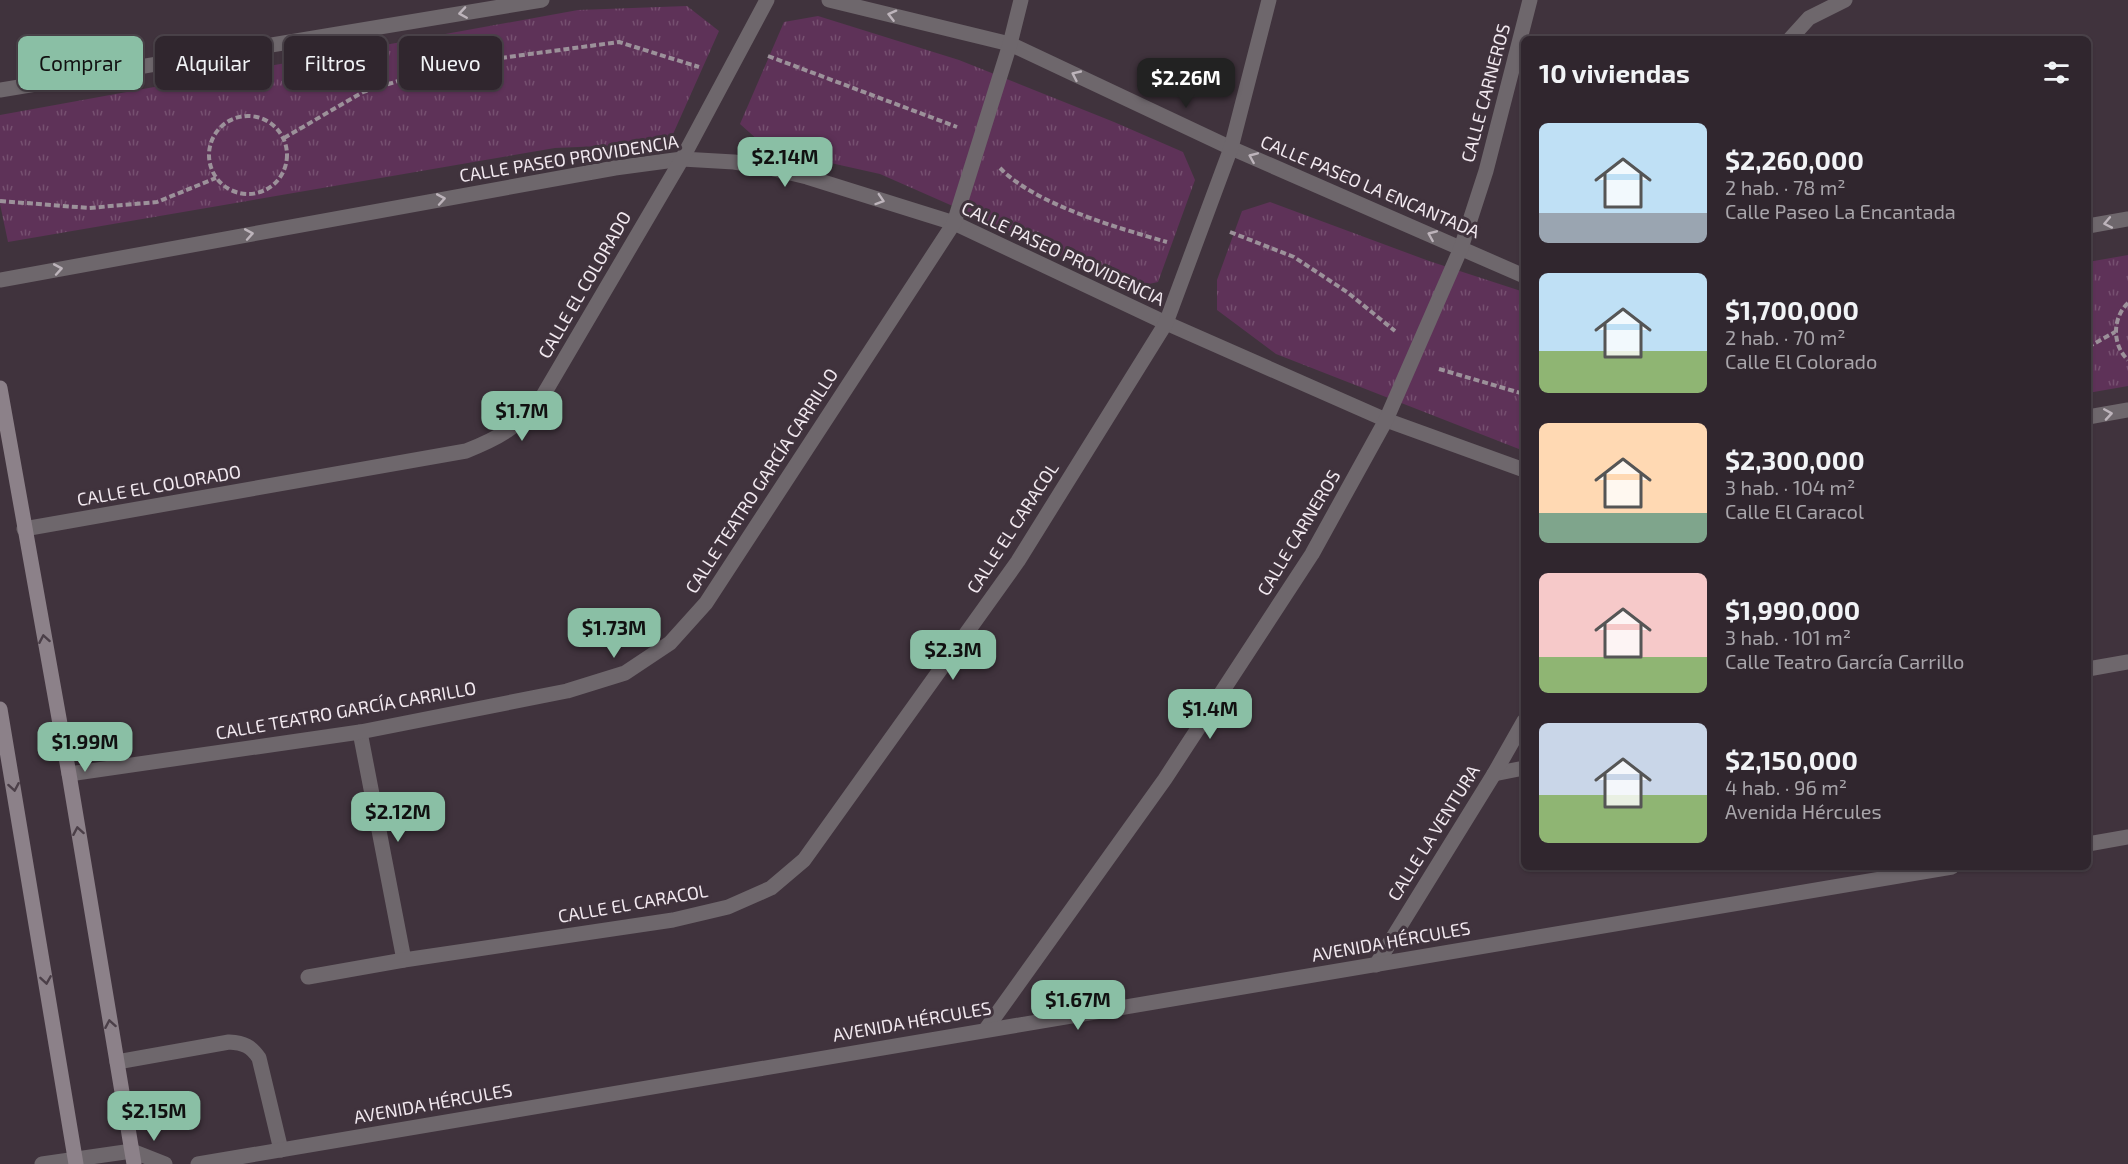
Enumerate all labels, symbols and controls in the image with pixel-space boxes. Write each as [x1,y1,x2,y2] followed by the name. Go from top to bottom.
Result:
[459,6,469,19] one-way arrow
[887,10,897,23] one-way arrow
[1456,21,1514,164] street label: CALLE CARNEROS
[18,36,143,90] chip: Comprar
[155,36,272,90] chip: Alquilar
[284,36,387,90] chip: Filtros
[399,36,502,90] chip: Nuevo
[2040,56,2073,89] icon: filters
[1539,57,1690,88] text: 10 viviendas
[1137,58,1235,109] pin: $2.26M
[1151,65,1221,89] text: $2.26M
[1072,71,1083,83] one-way arrow
[458,130,681,186] street label: CALLE PASEO PROVIDENCIA
[1257,130,1484,243] street label: CALLE PASEO LA ENCANTADA
[736,137,834,188] pin: $2.14M
[752,144,818,168] text: $2.14M
[1725,144,1864,175] text: $2,260,000
[1587,147,1659,219] icon: home
[1249,153,1260,165] one-way arrow
[1725,175,1846,199] text: 2 hab. · 78 m²
[436,193,446,206] one-way arrow
[874,193,885,205] one-way arrow
[958,196,1169,310] street label: CALLE PASEO PROVIDENCIA
[1725,199,1956,223] text: Calle Paseo La Encantada
[533,207,635,362] street label: CALLE EL COLORADO
[2103,216,2113,229] one-way arrow
[244,228,254,241] one-way arrow
[1427,230,1438,242] one-way arrow
[52,263,62,276] one-way arrow
[1725,294,1859,325] text: $1,700,000
[1587,297,1659,369] icon: home
[1725,325,1845,349] text: 2 hab. · 70 m²
[1725,349,1877,373] text: Calle El Colorado
[680,364,842,597] street label: CALLE TEATRO GARCÍA CARRILLO
[480,391,564,442] pin: $1.7M
[495,398,549,422] text: $1.7M
[2103,408,2113,420] one-way arrow
[1725,444,1865,475] text: $2,300,000
[1587,447,1659,519] icon: home
[962,458,1063,597] street label: CALLE EL CARACOL
[75,460,243,510] street label: CALLE EL COLORADO
[1252,466,1344,599] street label: CALLE CARNEROS
[1725,475,1855,499] text: 3 hab. · 104 m²
[1725,499,1864,523] text: Calle El Caracol
[1725,594,1860,625] text: $1,990,000
[1587,597,1659,669] icon: home
[565,608,663,659] pin: $1.73M
[582,615,646,639] text: $1.73M
[1725,625,1851,649] text: 3 hab. · 101 m²
[911,630,995,681] pin: $2.3M
[38,635,51,645] one-way arrow
[924,637,982,661] text: $2.3M
[1725,649,1964,673] text: Calle Teatro García Carrillo
[214,676,478,744] street label: CALLE TEATRO GARCÍA CARRILLO
[1168,689,1252,740] pin: $1.4M
[1182,696,1238,720] text: $1.4M
[36,722,134,773] pin: $1.99M
[51,729,119,753] text: $1.99M
[1725,744,1858,775] text: $2,150,000
[1587,747,1659,819] icon: home
[1382,760,1484,905] street label: CALLE LA VENTURA
[1725,775,1847,799] text: 4 hab. · 96 m²
[7,783,19,792] one-way arrow
[349,792,447,843] pin: $2.12M
[365,799,431,823] text: $2.12M
[1725,799,1882,823] text: Avenida Hércules
[72,827,85,837] one-way arrow
[556,879,710,927] street label: CALLE EL CARACOL
[1310,916,1472,966] street label: AVENIDA HÉRCULES
[39,975,51,984] one-way arrow
[1029,980,1127,1031] pin: $1.67M
[1045,987,1111,1011] text: $1.67M
[831,996,993,1046] street label: AVENIDA HÉRCULES
[105,1019,117,1028] one-way arrow
[352,1078,514,1128] street label: AVENIDA HÉRCULES
[105,1091,203,1142] pin: $2.15M
[121,1098,187,1122] text: $2.15M

